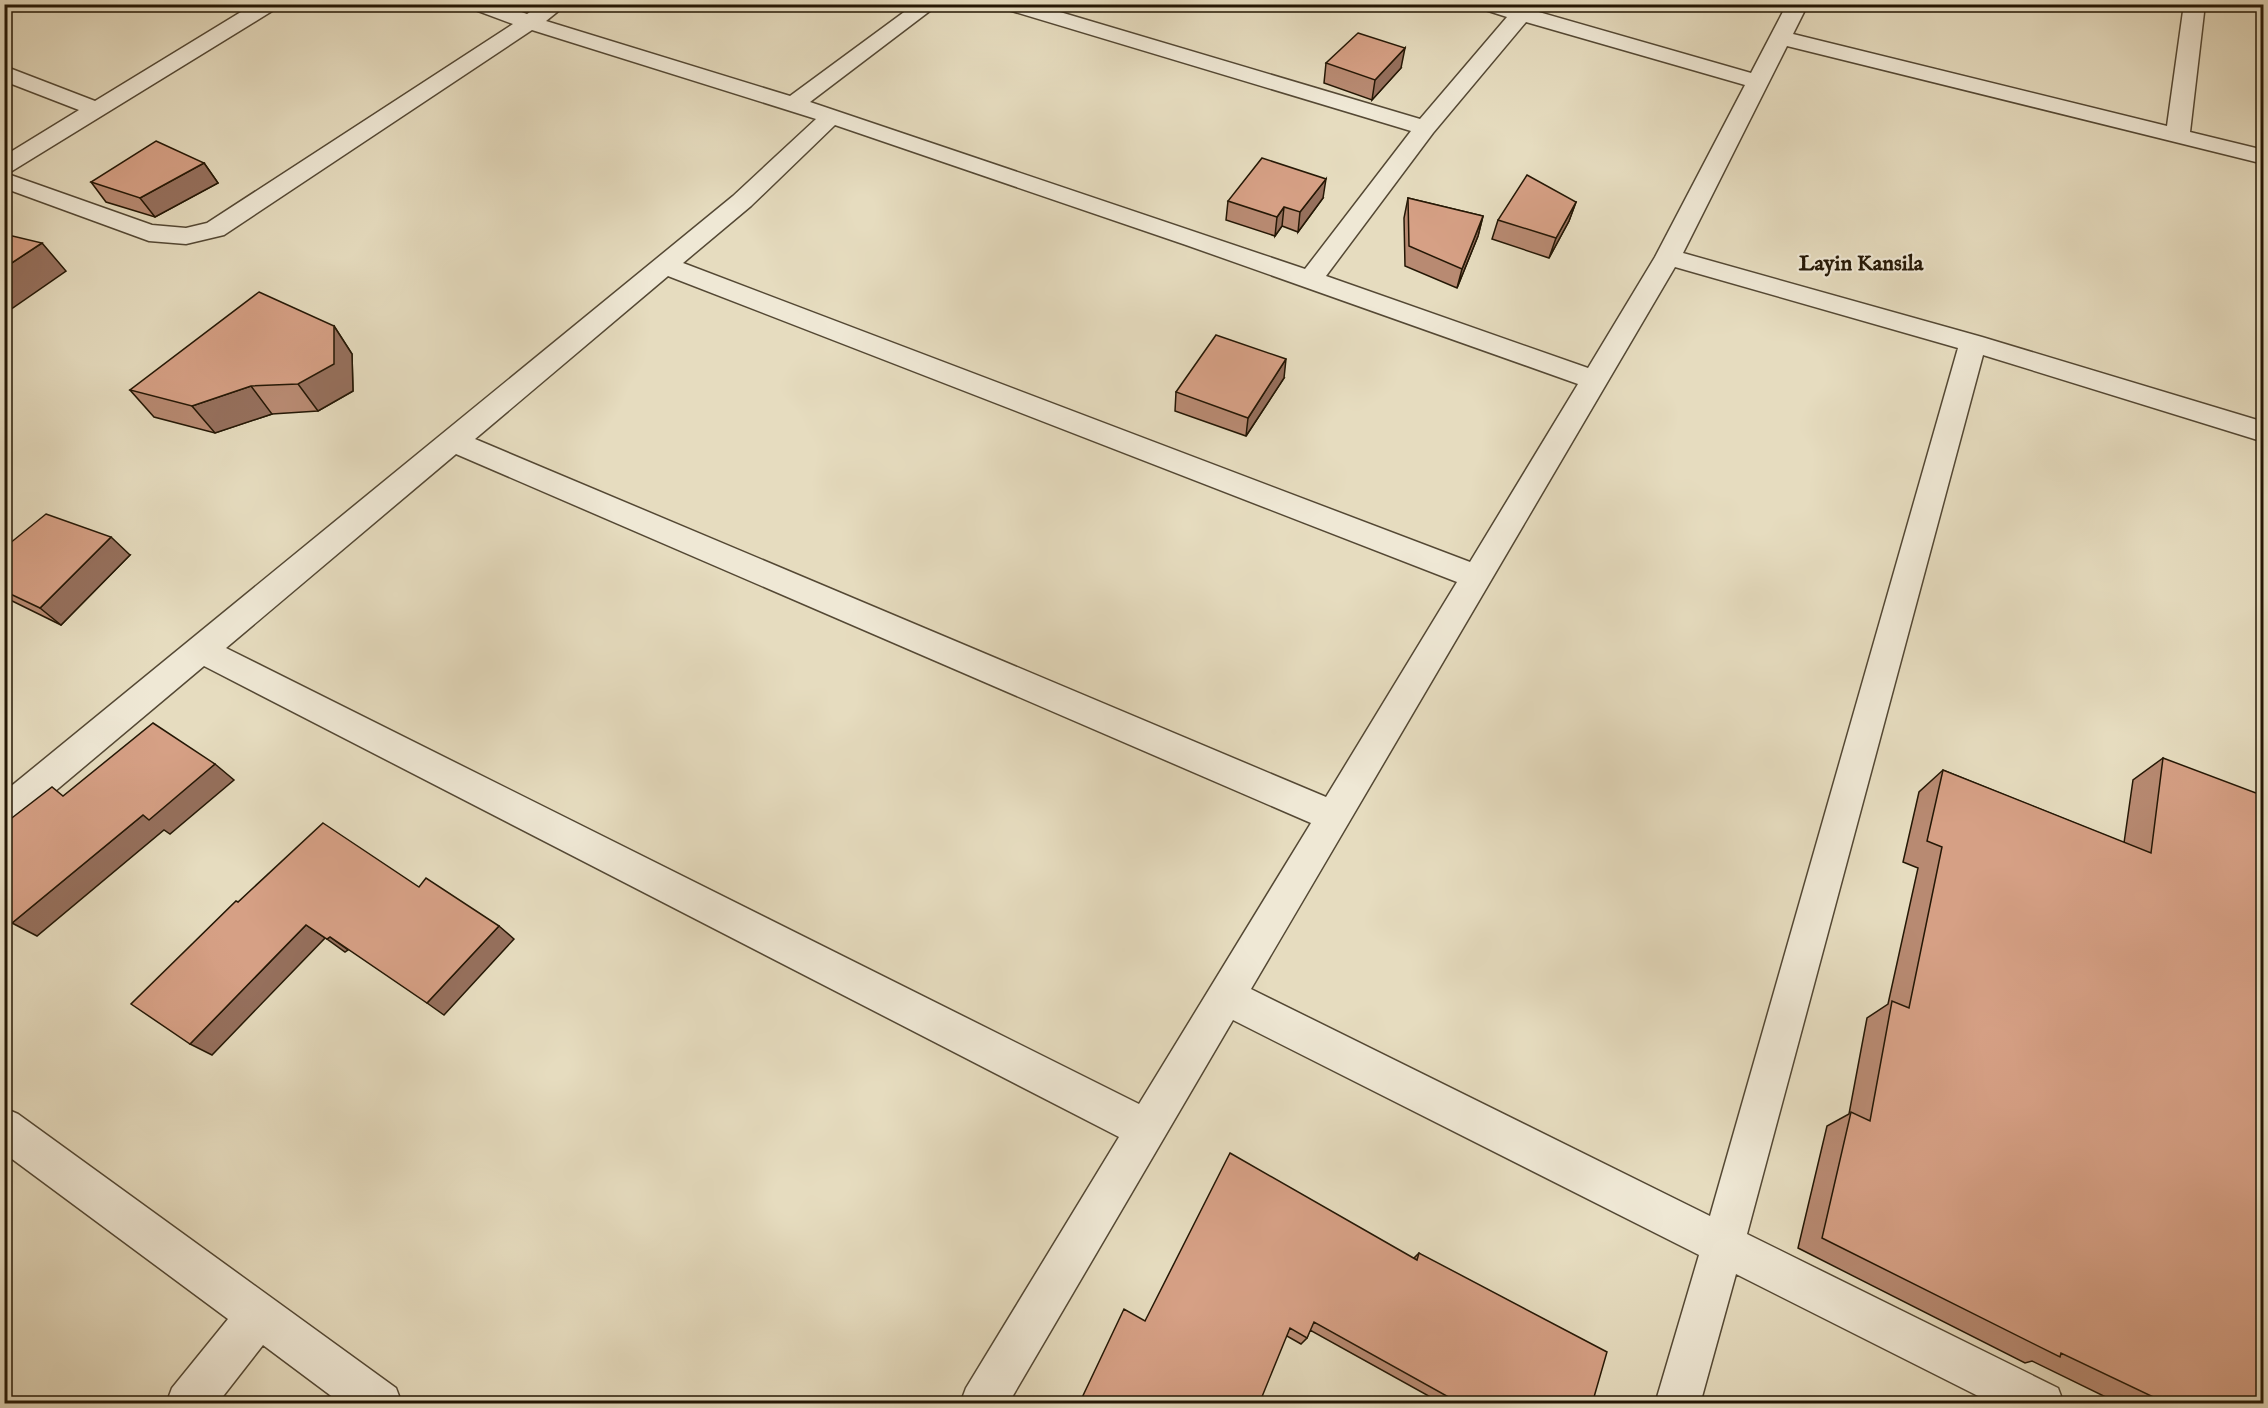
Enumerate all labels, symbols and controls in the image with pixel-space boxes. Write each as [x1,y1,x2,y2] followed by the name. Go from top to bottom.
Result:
[1799,250,1924,278] district label: Layin Kansila

